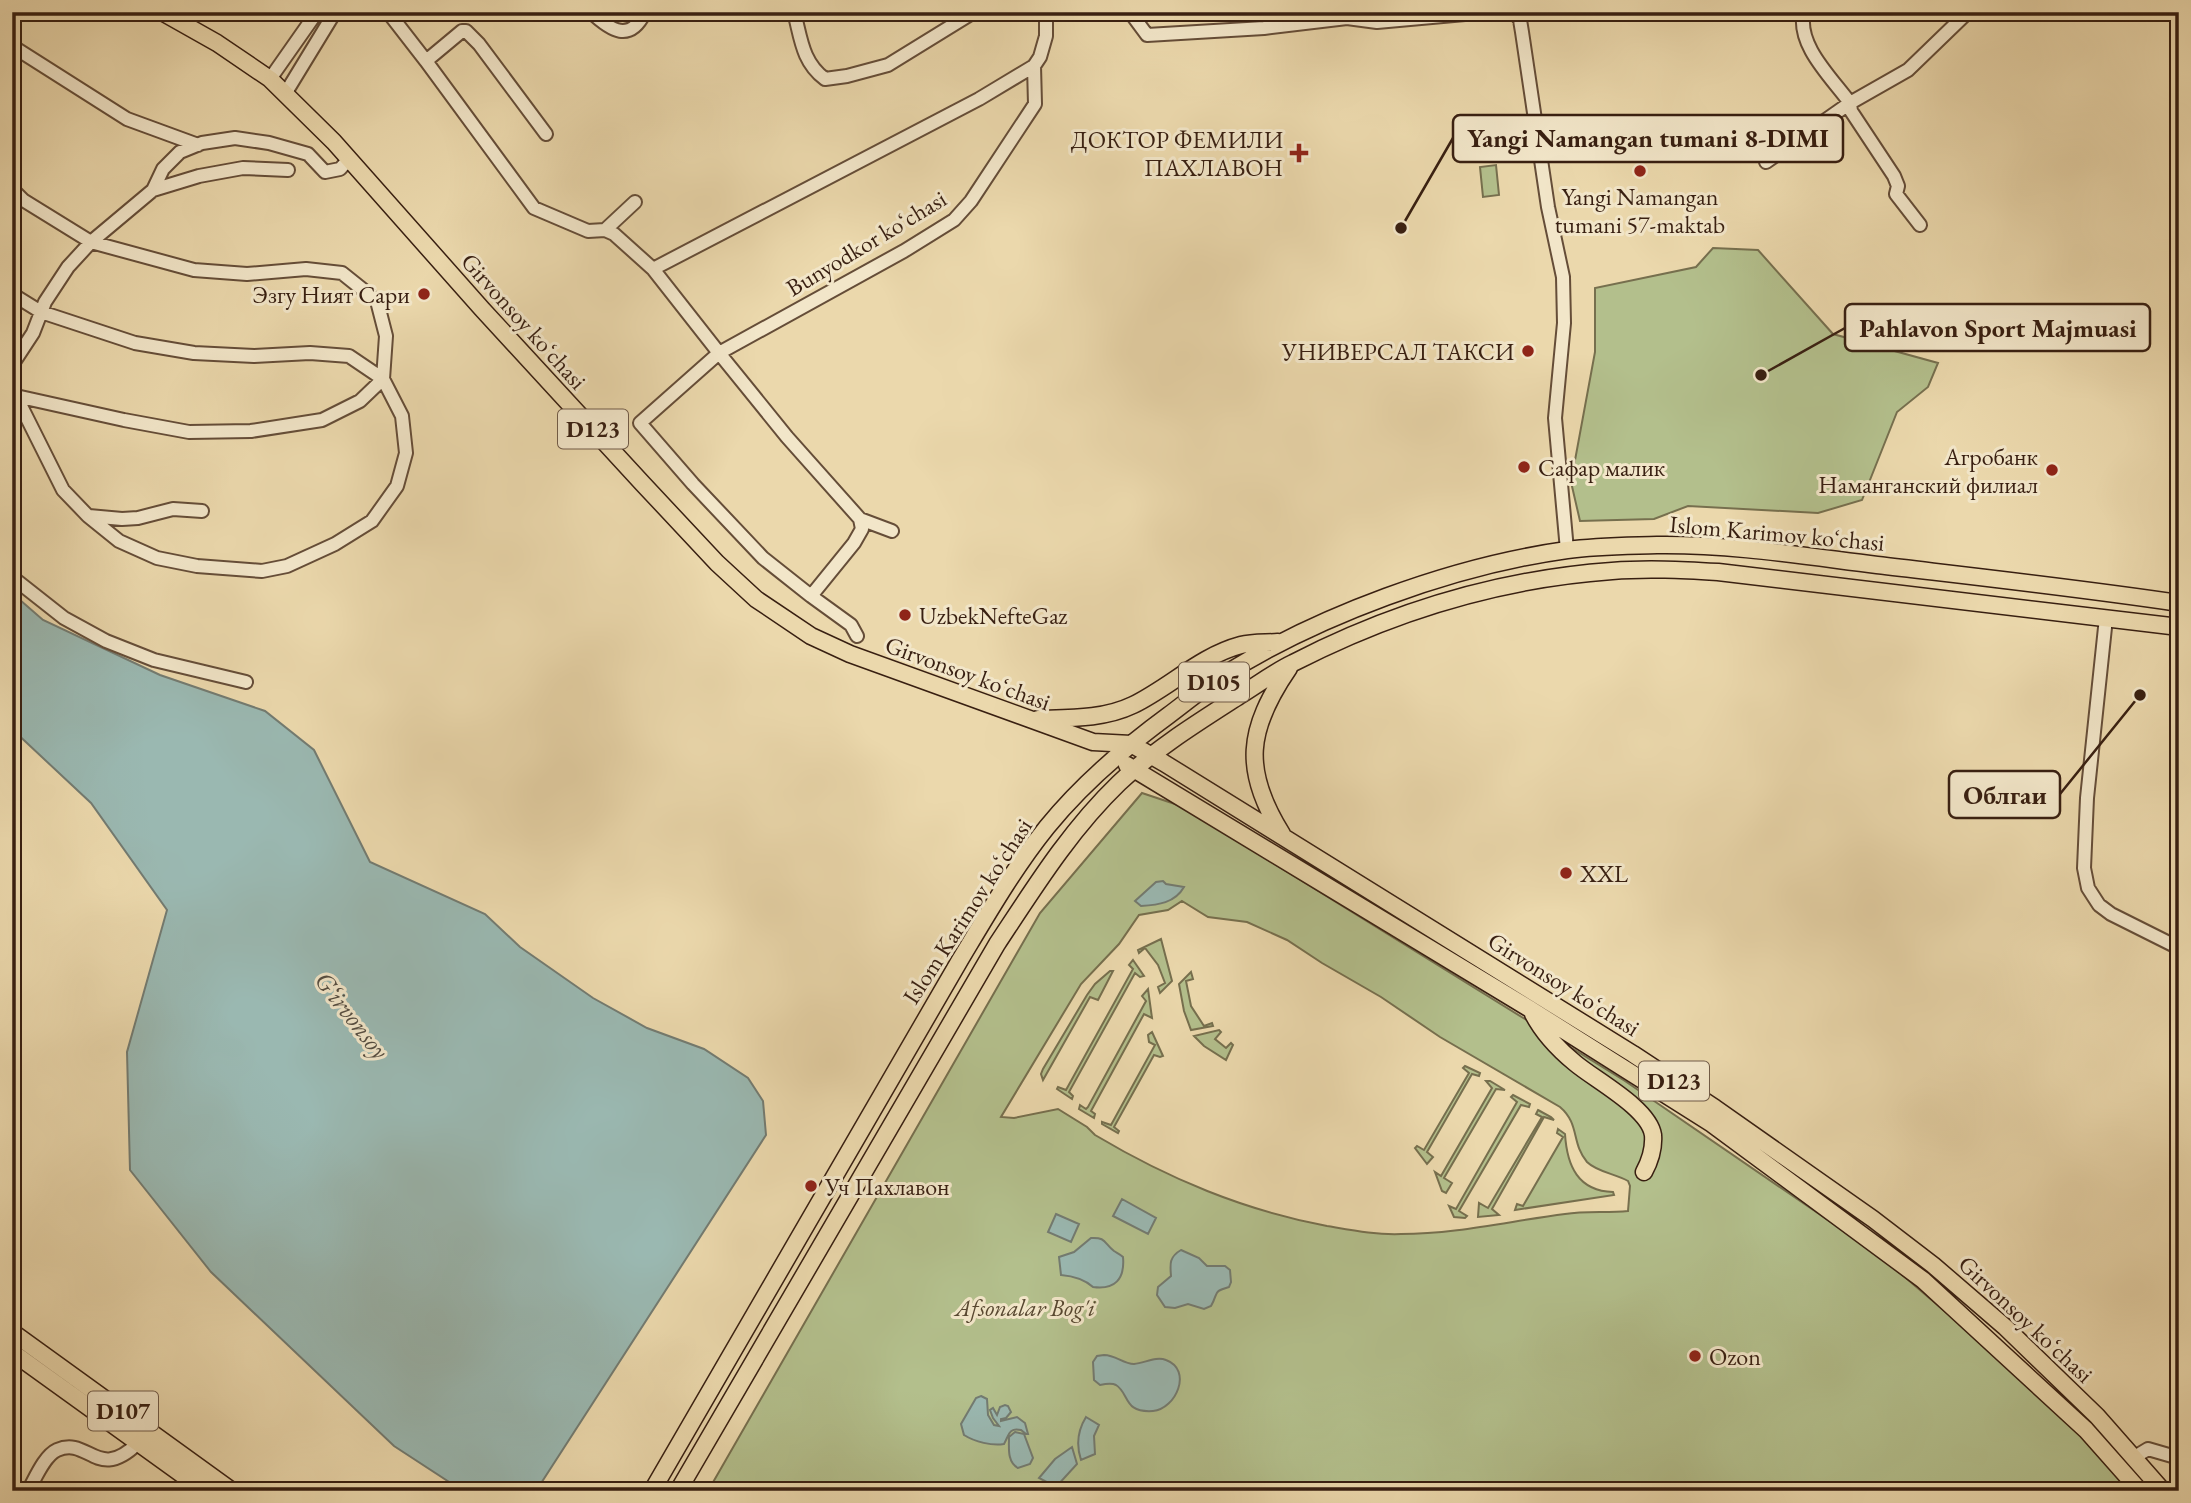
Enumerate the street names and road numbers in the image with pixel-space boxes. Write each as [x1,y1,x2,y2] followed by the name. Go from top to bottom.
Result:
[780,183,952,303] street label: Bunyodkor koʻchasi
[454,246,594,396] street label: Girvonsoy koʻchasi
[558,410,628,448] road number: D123
[1668,508,1886,558] street label: Islom Karimov koʻchasi
[881,629,1055,717] street label: Girvonsoy koʻchasi
[1179,662,1249,702] road number: D105
[895,812,1039,1010] street label: Islom Karimov koʻchasi
[1482,925,1646,1043] street label: Girvonsoy koʻchasi
[1639,1062,1709,1100] road number: D123
[1952,1249,2100,1390] street label: Girvonsoy koʻchasi
[88,1392,158,1430] road number: D107

